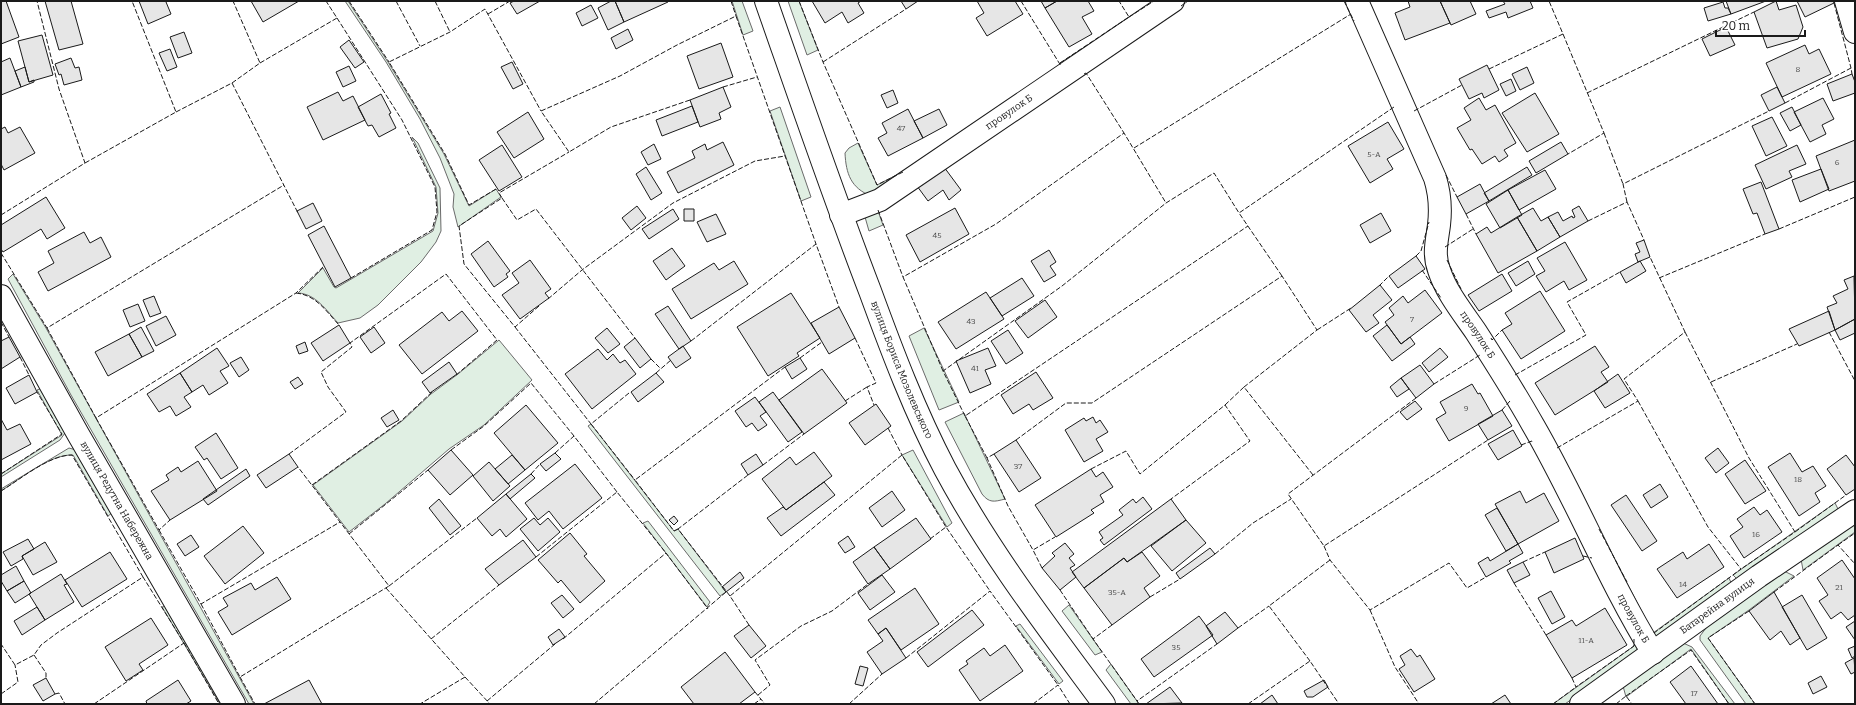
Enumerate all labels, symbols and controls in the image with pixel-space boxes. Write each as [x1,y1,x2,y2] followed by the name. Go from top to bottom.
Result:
[1716,12,1805,38] scale bar
[1722,19,1751,33] text: 20 m
[1796,65,1801,74] house number: 8
[983,92,1035,133] street label: провулок Б
[897,124,905,133] house number: 47
[1367,150,1381,159] house number: 5-А
[1835,158,1840,167] house number: 6
[933,231,941,240] house number: 45
[868,299,935,441] street label: вулиця Бориса Мозолевського
[1457,309,1497,361] street label: провулок Б
[1410,315,1414,324] house number: 7
[966,317,976,326] house number: 43
[971,364,980,373] house number: 41
[1464,404,1469,413] house number: 9
[78,439,156,563] street label: вулиця Редутна Набережна
[1014,462,1022,471] house number: 37
[1794,475,1802,484] house number: 18
[1752,530,1760,539] house number: 16
[1678,575,1757,637] street label: Батарейна вулиця
[1679,580,1687,589] house number: 14
[1835,583,1844,592] house number: 21
[1108,588,1126,597] house number: 35-А
[1615,592,1652,645] street label: провулок Б
[1578,636,1594,645] house number: 11-А
[1172,643,1180,652] house number: 35
[1690,689,1698,698] house number: 17

